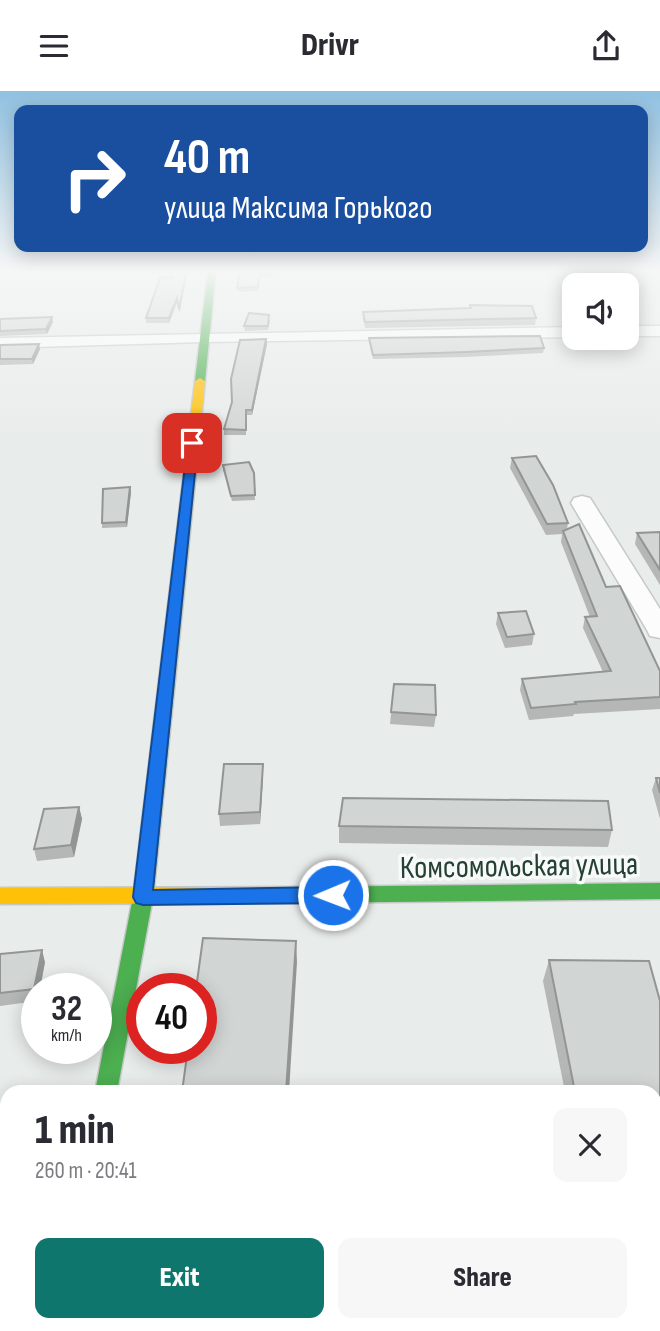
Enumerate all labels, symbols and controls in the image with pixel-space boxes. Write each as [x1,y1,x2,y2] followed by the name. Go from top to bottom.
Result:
[301,26,359,65] text: Drivr
[35,27,73,65] icon: menu
[587,27,625,65] icon: share
[164,129,250,188] text: 40 m
[49,133,140,224] icon: right
[164,189,433,228] text: улица Максима Горького
[562,273,639,350] map controls
[562,273,639,350] button: sound
[162,413,222,473] pin
[173,424,211,462] icon: arrive
[400,845,638,888] street label: Комсомольская улица
[296,858,370,932] position arrow
[126,973,217,1064] speed limit sign: 40
[51,988,82,1031] text: 32
[51,1025,82,1046] text: km/h
[35,1105,115,1156] text: 1 min
[553,1108,627,1182] button: close
[35,1157,137,1185] text: 260 m · 20:41
[35,1238,324,1318] button: Exit
[338,1238,627,1318] button: Share

